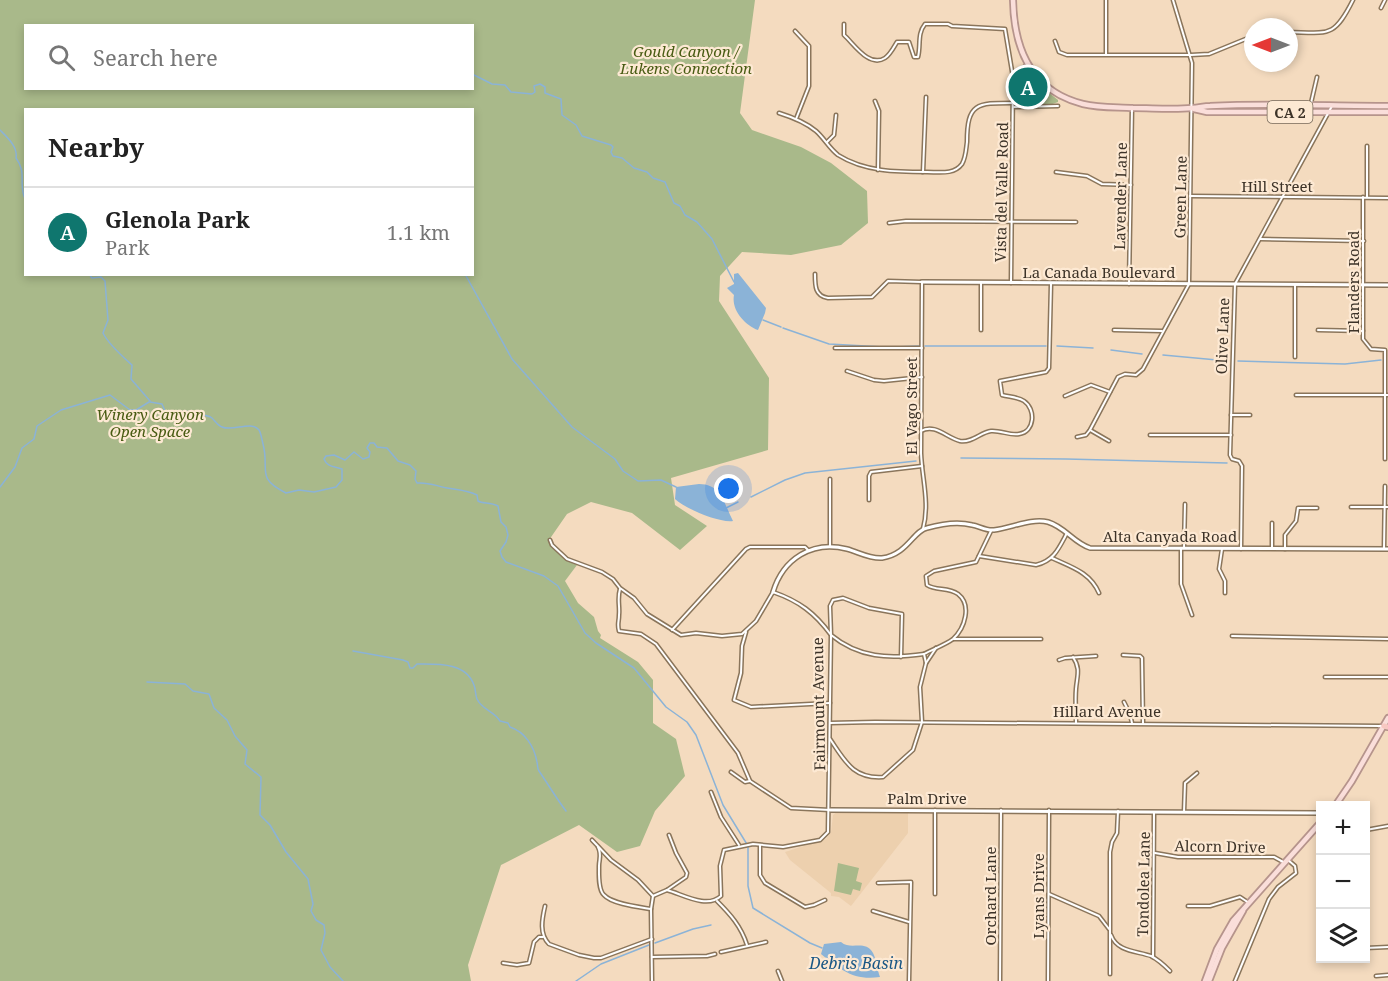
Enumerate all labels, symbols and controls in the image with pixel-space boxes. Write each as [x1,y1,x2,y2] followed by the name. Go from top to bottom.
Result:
[1244,18,1298,72] north arrow
[24,24,474,90] search box
[45,41,78,74] icon: search
[619,41,752,78] park label: Gould Canyon / Lukens Connection
[93,42,218,72] text: Search here
[1008,64,1048,110] pin: A
[1268,101,1312,123] road number: CA 2
[990,122,1012,262] street label: Vista del Valle Road
[48,129,144,165] text: Nearby
[1109,142,1131,250] street label: Lavender Lane
[1169,155,1191,239] street label: Green Lane
[1241,176,1313,196] street label: Hill Street
[105,204,250,234] text: Glenola Park
[60,219,75,246] text: A
[387,219,450,246] text: 1.1 km
[1343,231,1363,333] street label: Flanders Road
[105,234,149,261] text: Park
[1022,262,1176,282] street label: La Canada Boulevard
[1211,297,1233,375] street label: Olive Lane
[901,357,921,455] street label: El Vago Street
[96,404,204,441] park label: Winery Canyon Open Space
[714,474,743,503] your location
[1103,526,1237,546] street label: Alta Canyada Road
[807,637,829,771] street label: Fairmount Avenue
[1053,701,1161,721] street label: Hillard Avenue
[887,788,967,808] street label: Palm Drive
[1316,801,1370,963] map controls
[1316,801,1370,855] button: +
[1132,831,1154,937] street label: Tondolea Lane
[1174,835,1266,857] street label: Alcorn Drive
[980,846,1000,946] street label: Orchard Lane
[1028,853,1048,939] street label: Lyans Drive
[1316,855,1370,909] button: −
[1316,909,1370,963] button: layers
[808,952,903,974] water label: Debris Basin

